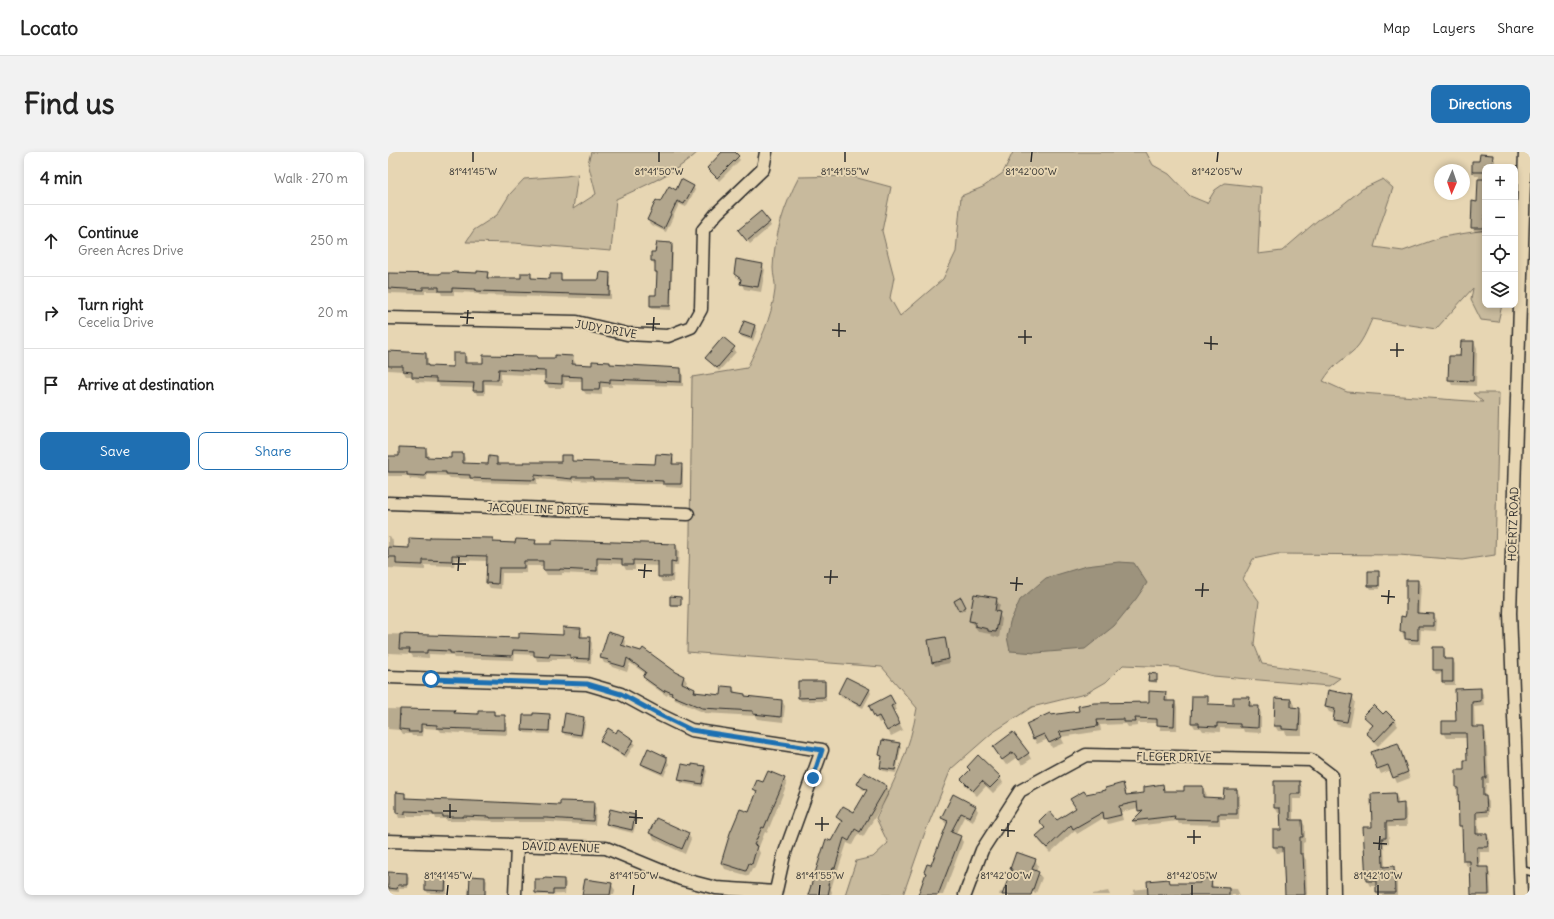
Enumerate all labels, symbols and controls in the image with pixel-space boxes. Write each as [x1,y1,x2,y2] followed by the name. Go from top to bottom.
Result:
[20,16,78,40] text: Locato
[1383,19,1410,37] text: Map
[1432,19,1475,37] text: Layers
[1497,19,1534,37] text: Share
[1431,85,1530,123] button: Directions
[24,86,115,122] text: Find us
[1434,164,1470,200] north arrow
[1482,164,1518,308] map controls
[1482,164,1518,200] button: +
[449,165,497,178] text: 81°41'45"W
[634,165,684,178] text: 81°41'50"W
[821,165,869,178] text: 81°41'55"W
[1005,165,1057,178] text: 81°42'00"W
[1192,165,1242,178] text: 81°42'05"W
[40,167,82,189] text: 4 min
[274,170,348,187] text: Walk · 270 m
[1482,200,1518,236] button: −
[78,223,139,242] text: Continue
[40,230,62,252] icon: ahead
[310,232,348,249] text: 250 m
[1482,236,1518,272] button: locate
[78,242,184,259] text: Green Acres Drive
[1482,272,1518,308] button: layers
[78,295,143,314] text: Turn right
[40,302,62,324] icon: right
[318,304,348,321] text: 20 m
[78,314,154,331] text: Cecelia Drive
[574,317,638,341] street label: JUDY DRIVE
[40,374,62,396] icon: arrive
[78,375,214,394] text: Arrive at destination
[40,432,190,470] button: Save
[198,432,348,470] button: Share
[1505,486,1521,562] street label: HOERTZ ROAD
[487,500,589,518] street label: JACQUELINE DRIVE
[422,670,440,688] route start
[1136,749,1212,765] street label: FLEGER DRIVE
[804,769,822,787] route end
[522,839,600,855] street label: DAVID AVENUE
[424,869,472,882] text: 81°41'45"W
[609,869,659,882] text: 81°41'50"W
[796,869,844,882] text: 81°41'55"W
[980,869,1032,882] text: 81°42'00"W
[1167,869,1217,882] text: 81°42'05"W
[1353,869,1403,882] text: 81°42'10"W

